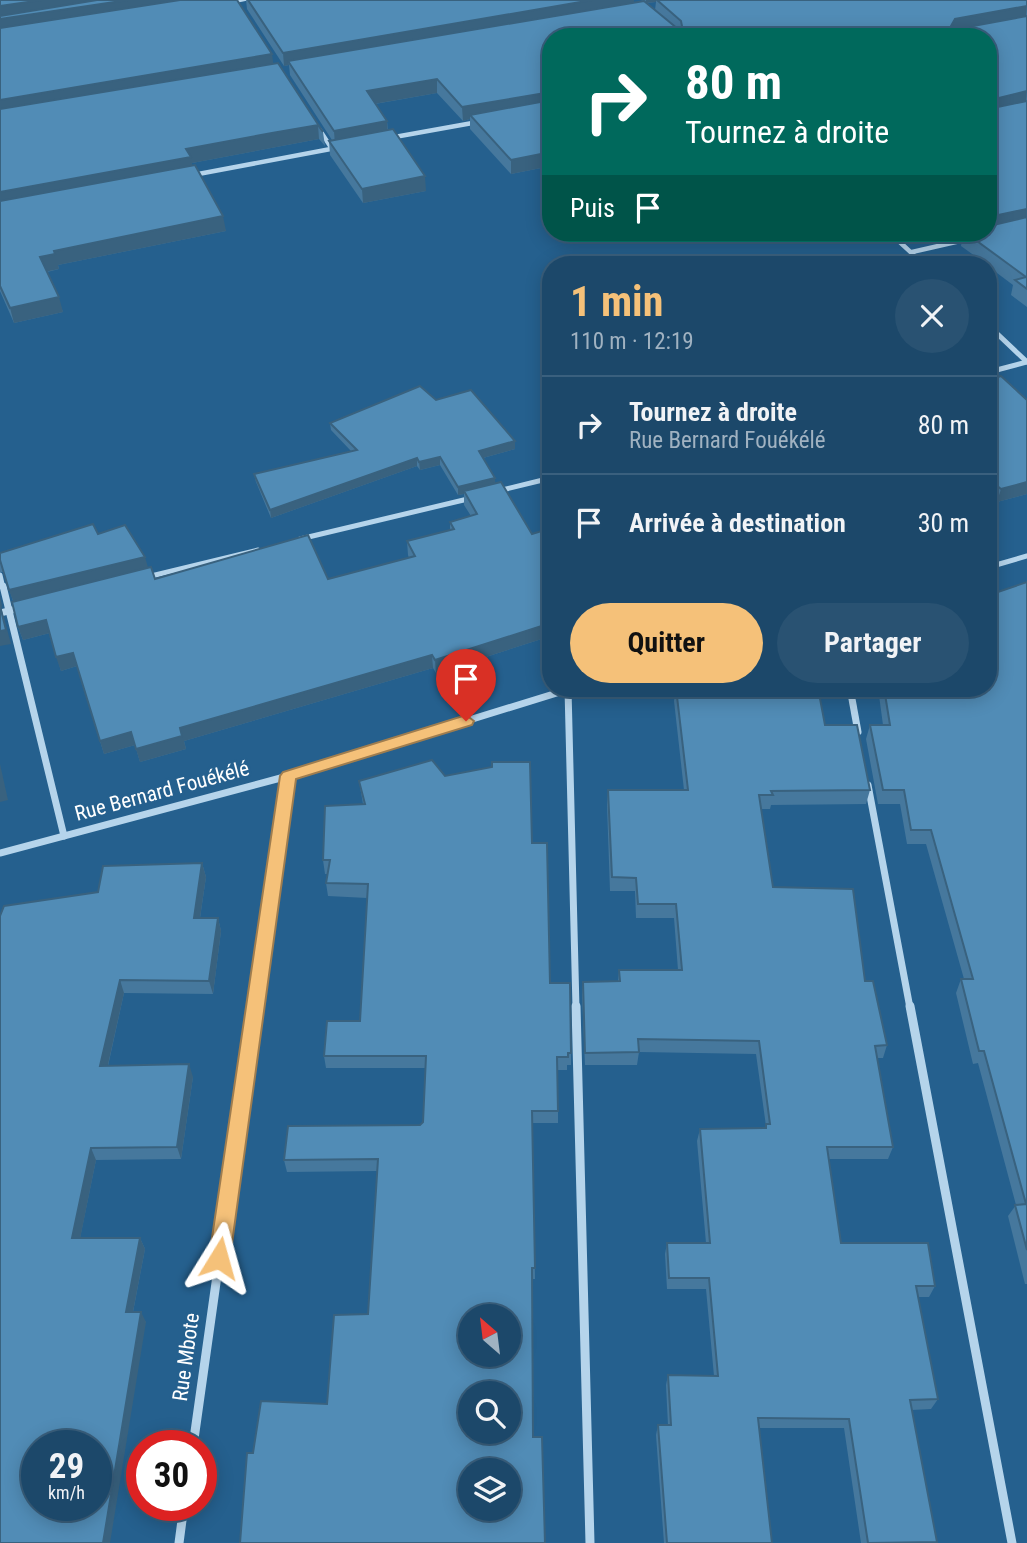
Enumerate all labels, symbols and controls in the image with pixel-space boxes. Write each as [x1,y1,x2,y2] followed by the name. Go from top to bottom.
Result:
[685,54,782,111] text: 80 m
[570,56,661,147] icon: right
[685,113,889,151] text: Tournez à droite
[629,189,667,227] icon: arrive
[570,193,615,223] text: Puis
[570,277,663,326] text: 1 min
[895,279,969,353] button: close
[570,328,694,355] text: 110 m · 12:19
[629,397,797,427] text: Tournez à droite
[570,406,608,444] icon: right
[918,410,969,440] text: 80 m
[629,427,826,454] text: Rue Bernard Fouékélé
[570,504,608,542] icon: arrive
[629,508,846,538] text: Arrivée à destination
[918,508,969,538] text: 30 m
[570,603,763,683] button: Quitter
[777,603,969,683] button: Partager
[436,649,496,721] pin
[447,660,485,698] icon: arrive
[72,756,252,826] street label: Rue Bernard Fouékélé
[182,1221,256,1295] position arrow
[458,1304,522,1367] north arrow
[458,1304,521,1521] map controls
[168,1311,204,1403] street label: Rue Mbote
[458,1381,521,1444] button: search
[126,1430,217,1521] speed limit sign: 30
[49,1446,84,1487] text: 29
[458,1458,521,1521] button: layers
[48,1482,85,1503] text: km/h

